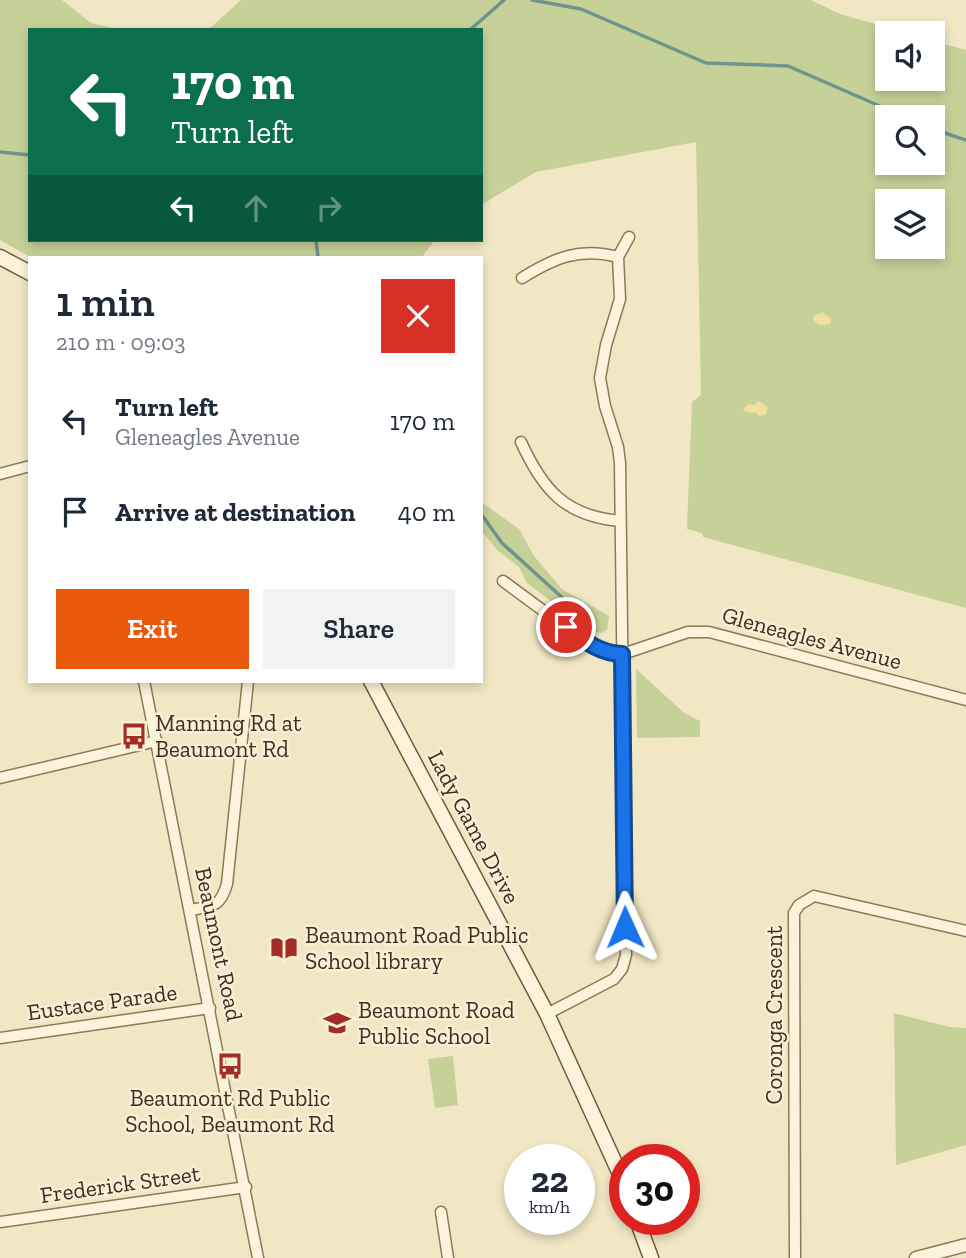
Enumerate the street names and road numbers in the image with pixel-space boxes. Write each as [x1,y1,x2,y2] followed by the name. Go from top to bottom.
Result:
[719,601,905,675] street label: Gleneagles Avenue
[422,746,526,908] street label: Lady Game Drive
[189,864,249,1024] street label: Beaumont Road
[760,925,788,1104] street label: Coronga Crescent
[25,978,179,1026] street label: Eustace Parade
[38,1159,202,1209] street label: Frederick Street

